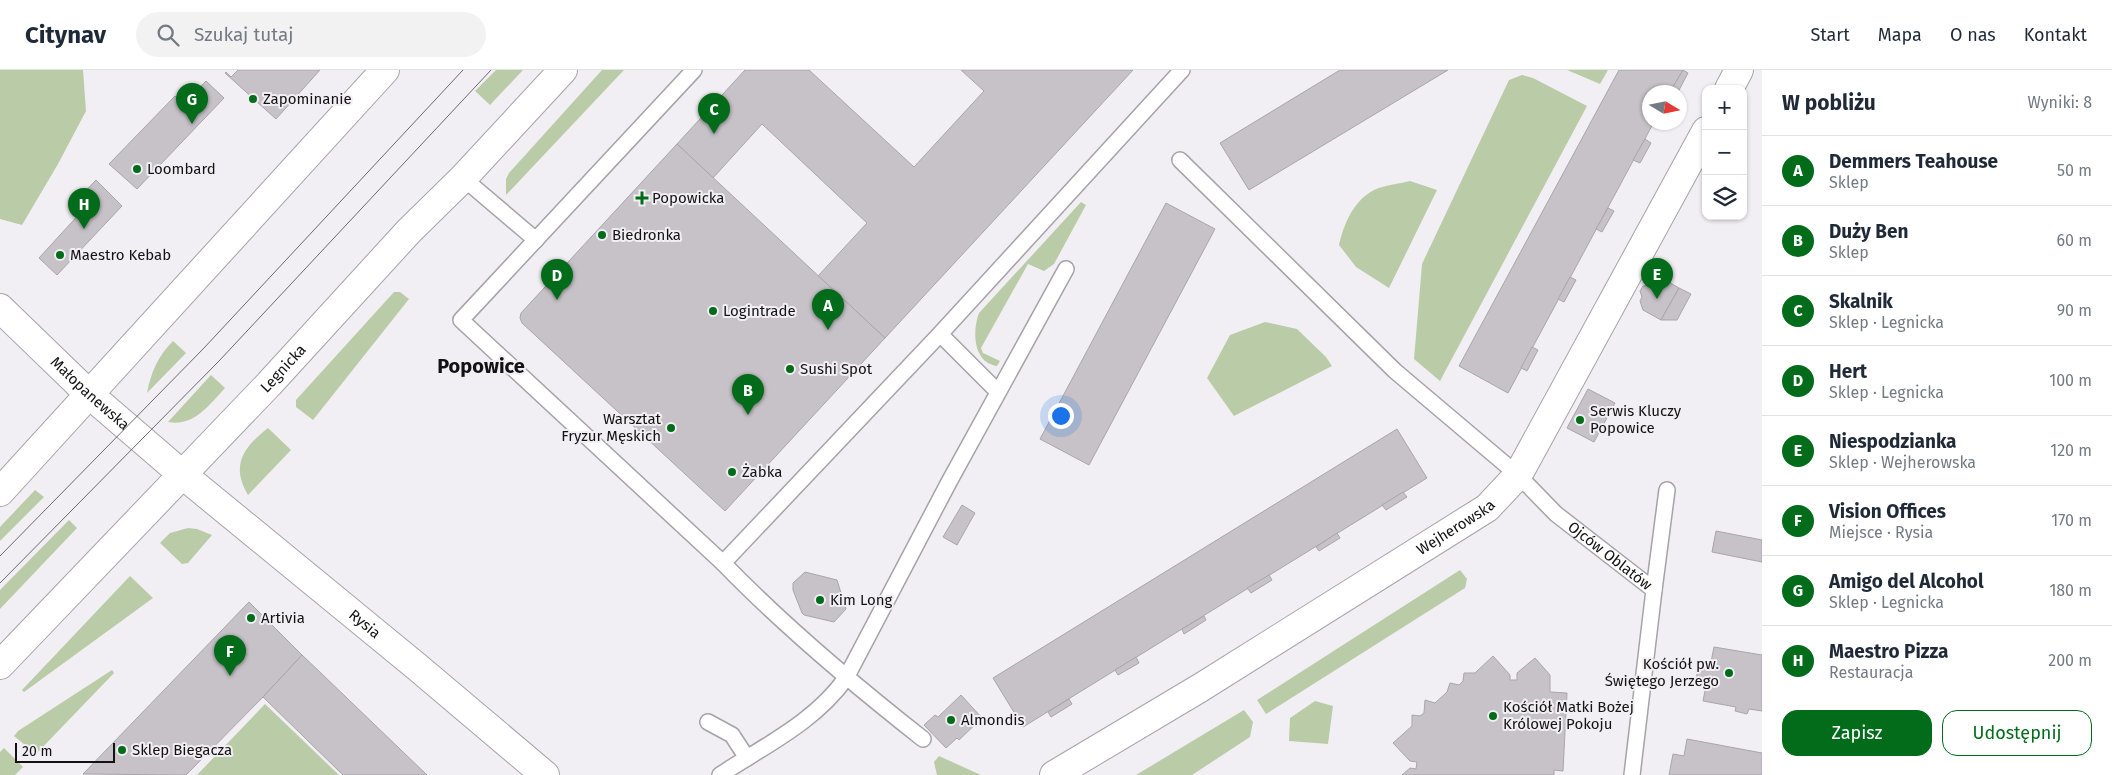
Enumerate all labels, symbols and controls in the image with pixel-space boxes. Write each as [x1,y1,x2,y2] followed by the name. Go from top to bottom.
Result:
[136,12,486,57] search box
[25,21,106,49] text: Citynav
[154,21,182,49] icon: search
[194,23,294,46] text: Szukaj tutaj
[1810,24,1850,46] text: Start
[1878,24,1922,46] text: Mapa
[1950,24,1996,46] text: O nas
[2024,24,2087,46] text: Kontakt
[176,83,208,124] pin: G
[1642,85,1687,130] north arrow
[1702,85,1747,220] map controls
[1702,85,1747,130] button: +
[263,90,352,108] place label: Zapominanie
[1782,90,1876,116] text: W pobliżu
[247,93,259,105] marker: Zapominanie
[698,93,730,134] pin: C
[2027,93,2092,112] text: Wyniki: 8
[1702,130,1747,175] button: −
[1829,150,1998,173] text: Demmers Teahouse
[147,160,216,178] place label: Loombard
[1793,161,1803,180] text: A
[2057,161,2092,180] text: 50 m
[131,163,143,175] marker: Loombard
[1829,173,1869,192] text: Sklep
[1702,175,1747,220] button: layers
[68,188,100,229] pin: H
[652,189,724,207] place label: Popowicka
[636,192,648,204] marker: Popowicka
[1829,220,1908,243] text: Duży Ben
[612,226,681,244] place label: Biedronka
[596,229,608,241] marker: Biedronka
[1793,231,1803,250] text: B
[2057,231,2092,250] text: 60 m
[1829,243,1869,262] text: Sklep
[70,246,171,264] place label: Maestro Kebab
[54,249,66,261] marker: Maestro Kebab
[1641,258,1673,299] pin: E
[541,259,573,300] pin: D
[812,289,844,330] pin: A
[1829,290,1893,313] text: Skalnik
[1793,301,1803,320] text: C
[2057,301,2092,320] text: 90 m
[723,302,796,320] place label: Logintrade
[707,305,719,317] marker: Logintrade
[1829,313,1944,332] text: Sklep · Legnicka
[257,341,310,396] street label: Legnicka
[47,353,133,434] street label: Małopanewska
[437,354,525,378] district label: Popowice
[800,360,873,378] place label: Sushi Spot
[1829,360,1867,383] text: Hert
[784,363,796,375] marker: Sushi Spot
[1793,371,1803,390] text: D
[2049,371,2092,390] text: 100 m
[732,374,764,415] pin: B
[1829,383,1944,402] text: Sklep · Legnicka
[1590,402,1682,437] place label: Serwis Kluczy Popowice
[1048,403,1074,429] your location
[561,410,662,445] place label: Warsztat Fryzur Męskich
[1574,414,1586,426] marker: Serwis Kluczy Popowice
[665,422,677,434] marker: Warsztat Fryzur Męskich
[1829,430,1957,453] text: Niespodzianka
[1794,441,1802,460] text: E
[2050,441,2092,460] text: 120 m
[1829,453,1976,472] text: Sklep · Wejherowska
[742,463,782,481] place label: Żabka
[726,466,738,478] marker: Żabka
[1413,496,1499,559] street label: Wejherowska
[1829,500,1946,523] text: Vision Offices
[1794,511,1802,530] text: F
[2051,511,2092,530] text: 170 m
[1564,518,1656,594] street label: Ojców Oblatów
[1829,523,1933,542] text: Miejsce · Rysia
[1829,570,1984,593] text: Amigo del Alcohol
[1793,581,1803,600] text: G
[2049,581,2092,600] text: 180 m
[830,591,893,609] place label: Kim Long
[1829,593,1944,612] text: Sklep · Legnicka
[814,594,826,606] marker: Kim Long
[345,606,384,642] street label: Rysia
[261,609,305,627] place label: Artivia
[245,612,257,624] marker: Artivia
[214,635,246,676] pin: F
[1829,640,1948,663] text: Maestro Pizza
[1793,651,1803,670] text: H
[2048,651,2092,670] text: 200 m
[1605,655,1719,690] place label: Kościół pw. Świętego Jerzego
[1829,663,1913,682] text: Restauracja
[1723,667,1735,679] marker: Kościół pw. Świętego Jerzego
[1503,698,1634,733] place label: Kościół Matki Bożej Królowej Pokoju
[1487,710,1499,722] marker: Kościół Matki Bożej Królowej Pokoju
[1782,710,1932,756] button: Zapisz
[1942,710,2092,756] button: Udostępnij
[961,711,1025,729] place label: Almondis
[945,714,957,726] marker: Almondis
[15,740,115,763] scale bar
[132,741,232,759] place label: Sklep Biegacza
[22,743,52,760] text: 20 m
[116,744,128,756] marker: Sklep Biegacza

